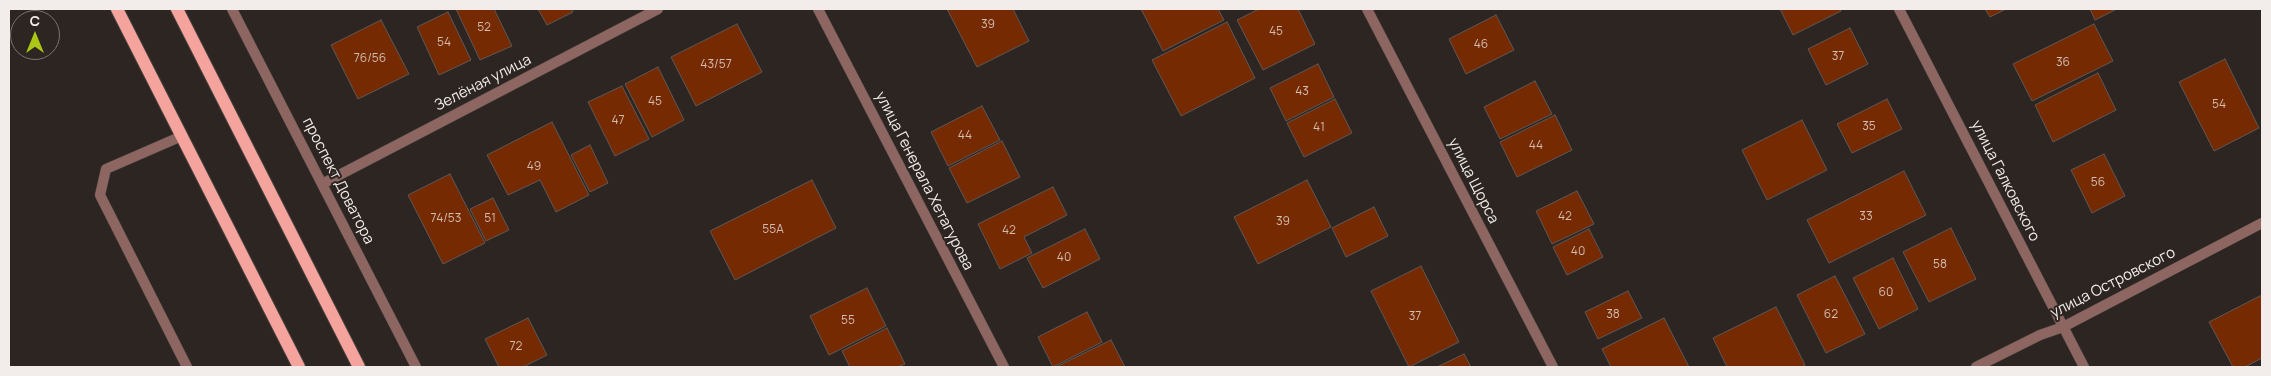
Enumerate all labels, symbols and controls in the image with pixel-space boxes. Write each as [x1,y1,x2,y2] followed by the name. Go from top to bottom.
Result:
[10,10,60,60] north arrow
[30,11,40,30] text: С
[981,18,995,32] house number: 39
[477,21,491,35] house number: 52
[1269,25,1283,39] house number: 45
[437,36,451,50] house number: 54
[1474,38,1488,52] house number: 46
[1832,50,1844,64] house number: 37
[432,51,534,115] street label: Зелёная улица
[354,52,386,66] house number: 76/56
[2056,56,2070,70] house number: 36
[700,58,732,72] house number: 43/57
[1295,85,1309,99] house number: 43
[871,89,977,273] street label: улица Генерала Хетагурова
[648,95,662,109] house number: 45
[2212,98,2226,112] house number: 54
[611,114,625,128] house number: 47
[298,115,378,247] street label: проспект Доватора
[1967,117,2043,245] street label: улица Галковского
[1862,120,1876,134] house number: 35
[1313,121,1325,135] house number: 41
[958,129,972,143] house number: 44
[1444,135,1502,227] street label: улица Щорса
[1529,139,1543,153] house number: 44
[527,160,541,174] house number: 49
[2091,176,2105,190] house number: 56
[1558,210,1572,224] house number: 42
[1859,210,1873,224] house number: 33
[431,212,461,226] house number: 74/53
[484,212,496,226] house number: 51
[1276,215,1290,229] house number: 39
[762,223,784,237] house number: 55А
[1002,224,1016,238] house number: 42
[2047,244,2179,322] street label: улица Островского
[1571,245,1585,259] house number: 40
[1057,251,1071,265] house number: 40
[1933,258,1947,272] house number: 58
[1879,286,1893,300] house number: 60
[1606,308,1620,322] house number: 38
[1824,308,1838,322] house number: 62
[1409,310,1421,324] house number: 37
[841,314,855,328] house number: 55
[510,340,522,354] house number: 72

